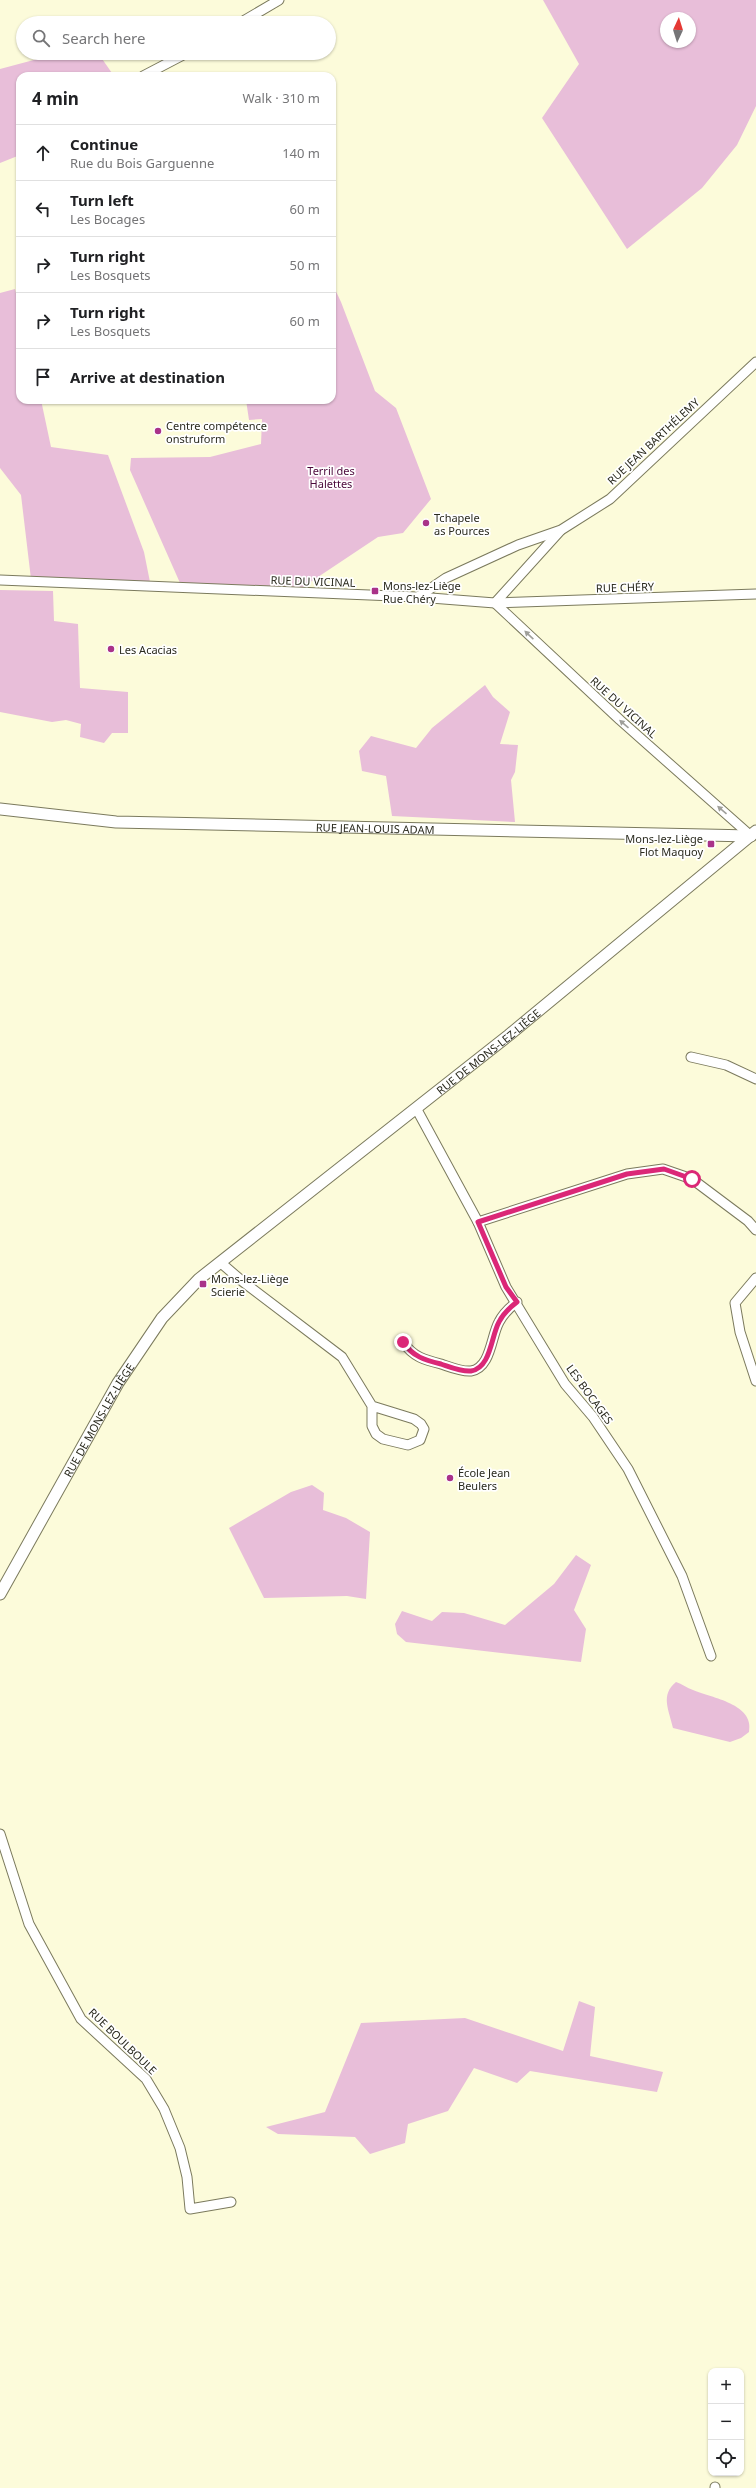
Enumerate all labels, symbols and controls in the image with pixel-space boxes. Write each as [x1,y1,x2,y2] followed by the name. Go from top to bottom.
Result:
[660,12,696,48] north arrow
[16,16,336,60] search box
[30,27,52,49] icon: search
[62,28,145,48] text: Search here
[32,87,79,110] text: 4 min
[242,89,320,107] text: Walk · 310 m
[70,134,138,154] text: Continue
[32,142,54,164] icon: ahead
[282,144,320,162] text: 140 m
[70,154,214,172] text: Rue du Bois Garguenne
[70,190,134,210] text: Turn left
[32,198,54,220] icon: left
[290,200,320,218] text: 60 m
[70,210,145,228] text: Les Bocages
[70,246,145,266] text: Turn right
[32,254,54,276] icon: right
[290,256,320,274] text: 50 m
[70,266,151,284] text: Les Bosquets
[70,302,145,322] text: Turn right
[32,310,54,332] icon: right
[290,312,320,330] text: 60 m
[70,322,151,340] text: Les Bosquets
[32,366,54,388] icon: arrive
[70,367,225,387] text: Arrive at destination
[604,394,703,488] street label: RUE JEAN BARTHÉLEMY
[166,418,267,446] place label: Centre compétence onstruform
[153,426,163,436] marker: Centre compétence onstruform
[307,463,355,491] park label: Terril des Halettes
[434,510,489,538] place label: Tchapele as Pources
[421,518,431,528] marker: Tchapele as Pources
[270,572,356,590] street label: RUE DU VICINAL
[383,578,461,606] place label: Mons-lez-Liège Rue Chéry
[596,578,655,596] street label: RUE CHÉRY
[370,586,380,596] marker: Mons-lez-Liège Rue Chéry
[524,630,534,640] one-way arrow
[119,642,177,657] place label: Les Acacias
[106,644,116,654] marker: Les Acacias
[587,673,661,741] street label: RUE DU VICINAL
[619,719,629,729] one-way arrow
[717,805,727,814] one-way arrow
[316,819,435,837] street label: RUE JEAN-LOUIS ADAM
[625,831,703,859] place label: Mons-lez-Liège Flot Maquoy
[706,839,716,849] marker: Mons-lez-Liège Flot Maquoy
[433,1005,543,1097] street label: RUE DE MONS-LEZ-LIÈGE
[683,1170,701,1188] route start
[211,1271,289,1299] place label: Mons-lez-Liège Scierie
[198,1279,208,1289] marker: Mons-lez-Liège Scierie
[394,1333,412,1351] route end
[60,1360,137,1479] street label: RUE DE MONS-LEZ-LIÈGE
[563,1361,617,1427] street label: LES BOCAGES
[458,1465,510,1493] place label: École Jean Beulers
[445,1473,455,1483] marker: École Jean Beulers
[86,2005,160,2077] street label: RUE BOULBOULE
[708,2368,744,2476] map controls
[708,2368,744,2404] button: +
[708,2404,744,2440] button: −
[708,2440,744,2476] button: locate

